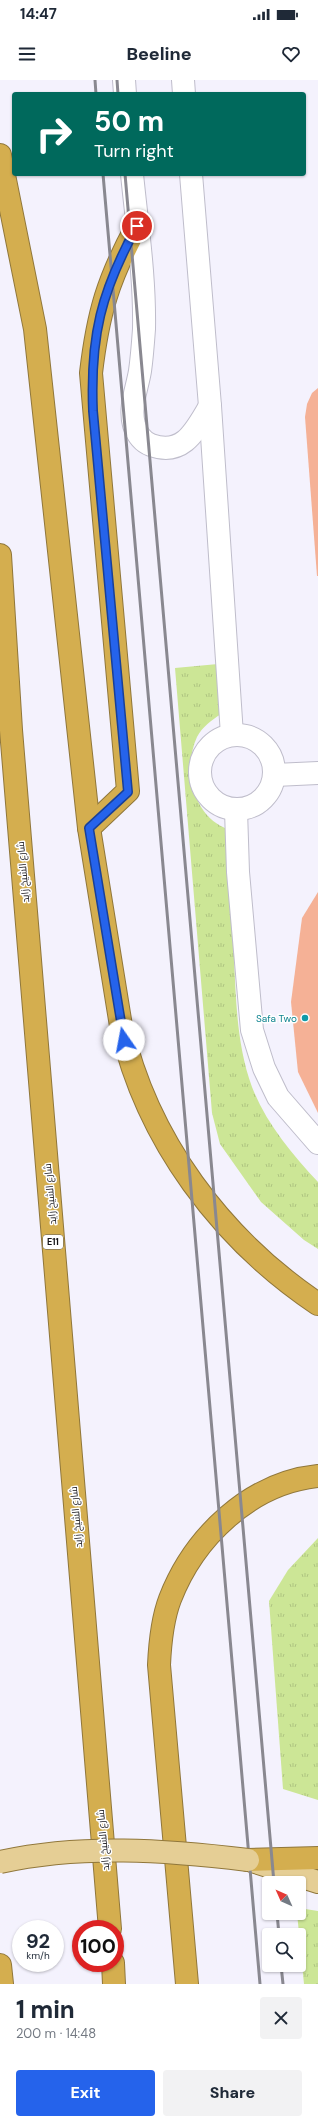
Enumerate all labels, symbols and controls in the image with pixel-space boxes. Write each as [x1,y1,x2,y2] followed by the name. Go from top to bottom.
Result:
[20,4,57,24] text: 14:47
[126,42,192,66] text: Beeline
[16,43,38,65] icon: menu
[280,43,302,65] icon: heart
[94,103,164,140] text: 50 m
[28,108,80,160] icon: right
[94,139,174,163] text: Turn right
[120,209,154,243] pin
[126,215,148,237] icon: arrive
[14,841,32,903] street label: شارع الشيخ زايد
[256,1012,297,1025] place label: Safa Two
[300,1013,310,1023] marker: Safa Two
[103,1019,145,1061] position arrow
[41,1163,59,1225] street label: شارع الشيخ زايد
[43,1235,63,1249] road number: E11
[67,1486,85,1548] street label: شارع الشيخ زايد
[94,1809,112,1871] street label: شارع الشيخ زايد
[262,1876,306,1920] north arrow
[262,1876,306,1972] map controls
[72,1920,124,1972] speed limit sign: 100
[26,1928,50,1954] text: 92
[262,1928,306,1972] button: search
[26,1949,50,1962] text: km/h
[16,1994,75,2025] text: 1 min
[260,1997,302,2039] button: close
[16,2025,96,2042] text: 200 m · 14:48
[16,2070,155,2116] button: Exit
[163,2070,302,2116] button: Share

